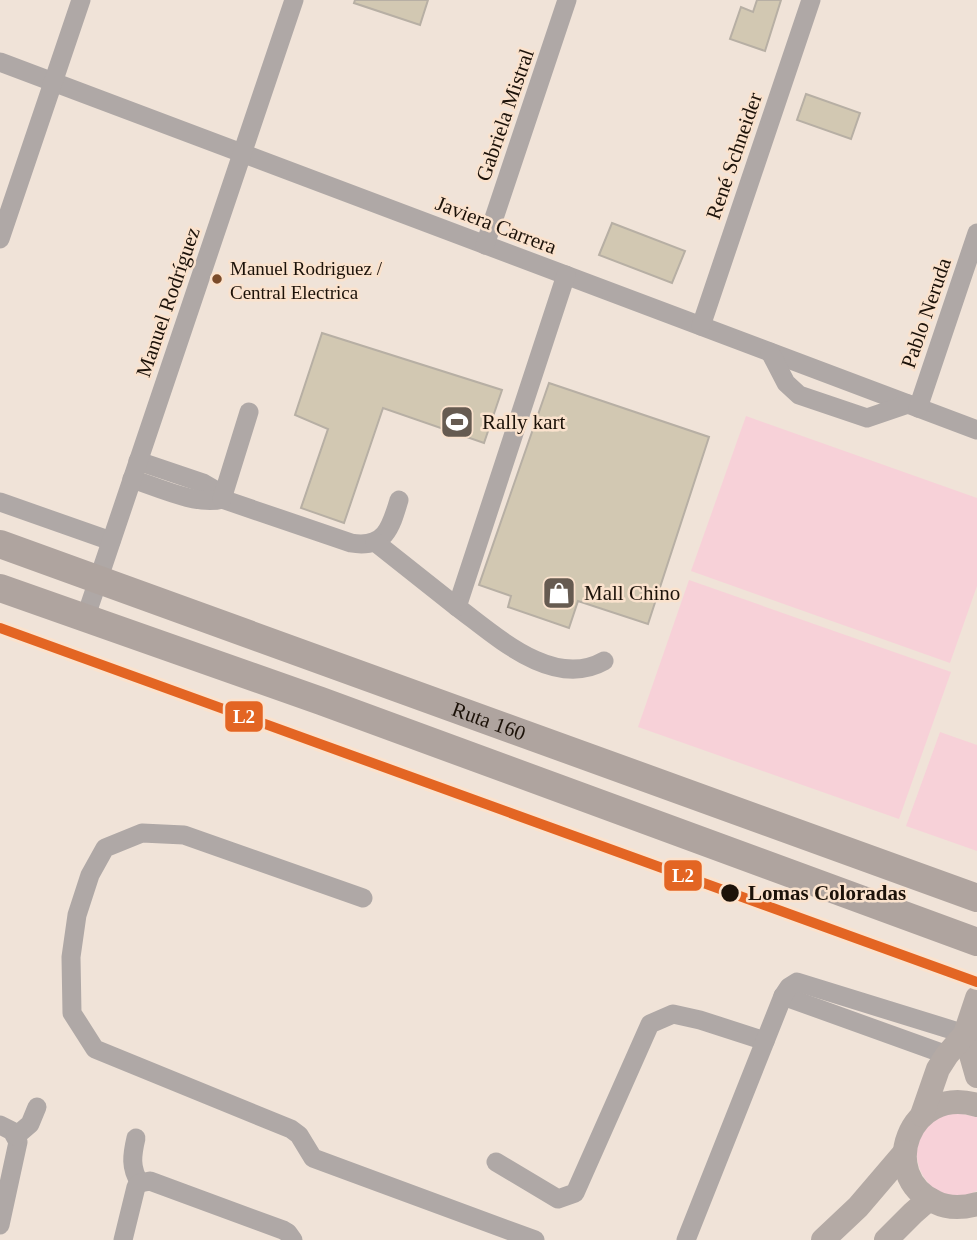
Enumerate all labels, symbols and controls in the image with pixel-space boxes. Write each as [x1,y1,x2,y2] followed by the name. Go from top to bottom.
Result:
[471,46,539,184] street label: Gabriela Mistral
[701,90,767,222] street label: René Schneider
[432,191,561,259] street label: Javiera Carrera
[131,224,205,380] street label: Manuel Rodríguez
[896,254,956,371] street label: Pablo Neruda
[230,258,383,303] place label: Manuel Rodriguez / Central Electrica
[210,272,224,286] marker: Manuel Rodriguez / Central Electrica
[438,403,476,441] sports icon: Rally kart
[482,410,566,434] place label: Rally kart
[540,574,578,612] shop icon: Mall Chino
[584,581,680,605] place label: Mall Chino
[449,697,529,745] street label: Ruta 160
[224,700,264,733] line badge: L2
[233,706,255,727] text: L2
[663,859,703,892] line badge: L2
[672,865,694,886] text: L2
[748,881,906,905] place label: Lomas Coloradas
[719,882,741,904] marker: Lomas Coloradas

